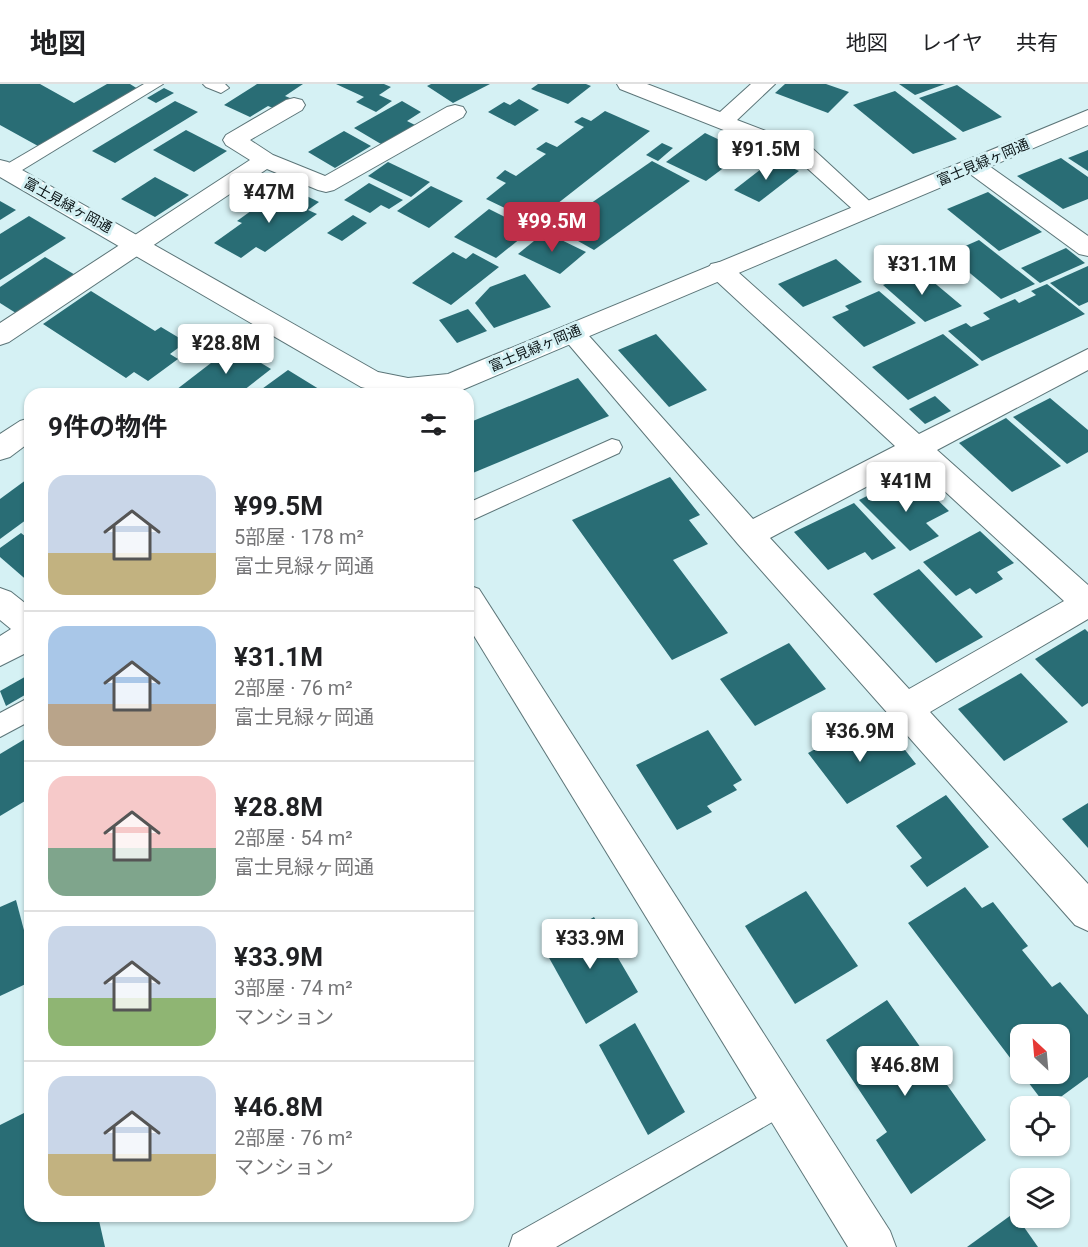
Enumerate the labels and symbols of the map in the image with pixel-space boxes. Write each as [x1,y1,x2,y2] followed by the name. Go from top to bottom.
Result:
[717,130,815,181] pin: ¥91.5M
[935,135,1031,189] street label: 富士見緑ヶ岡通
[233,173,305,224] pin: ¥47M
[21,174,115,236] street label: 富士見緑ヶ岡通
[503,202,601,253] pin: ¥99.5M
[873,245,971,296] pin: ¥31.1M
[487,321,583,375] street label: 富士見緑ヶ岡通
[177,324,275,375] pin: ¥28.8M
[870,462,942,513] pin: ¥41M
[811,712,909,763] pin: ¥36.9M
[541,919,639,970] pin: ¥33.9M
[1010,1024,1070,1084] north arrow
[856,1046,954,1097] pin: ¥46.8M

